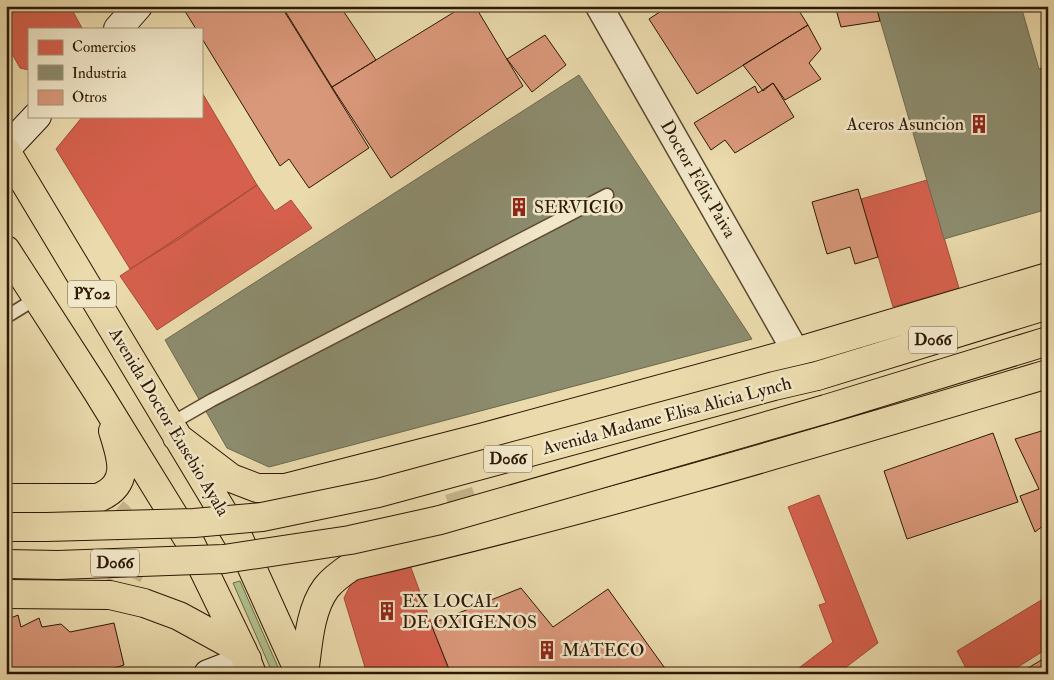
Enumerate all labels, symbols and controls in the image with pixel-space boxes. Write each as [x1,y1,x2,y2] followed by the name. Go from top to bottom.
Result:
[28,28,202,118] legend
[72,38,136,57] text: Comercios
[72,64,127,83] text: Industria
[72,88,107,107] text: Otros
[845,113,964,136] place label: Aceros Asuncion
[968,113,990,135] building icon: Aceros Asuncion
[655,116,741,243] street label: Doctor Félix Paiva
[508,196,530,218] building icon: SERVICIO
[534,196,624,219] place label: SERVICIO
[68,280,116,308] road number: PY02
[103,323,235,521] street label: Avenida Doctor Eusebio Ayala
[909,326,957,354] road number: D066
[539,372,795,461] street label: Avenida Madame Elisa Alicia Lynch
[484,446,532,472] road number: D066
[91,550,139,576] road number: D066
[402,590,537,634] place label: EX LOCAL DE OXIGENOS
[376,600,398,622] building icon: EX LOCAL DE OXIGENOS
[536,639,558,661] building icon: MATECO
[562,639,644,662] place label: MATECO

